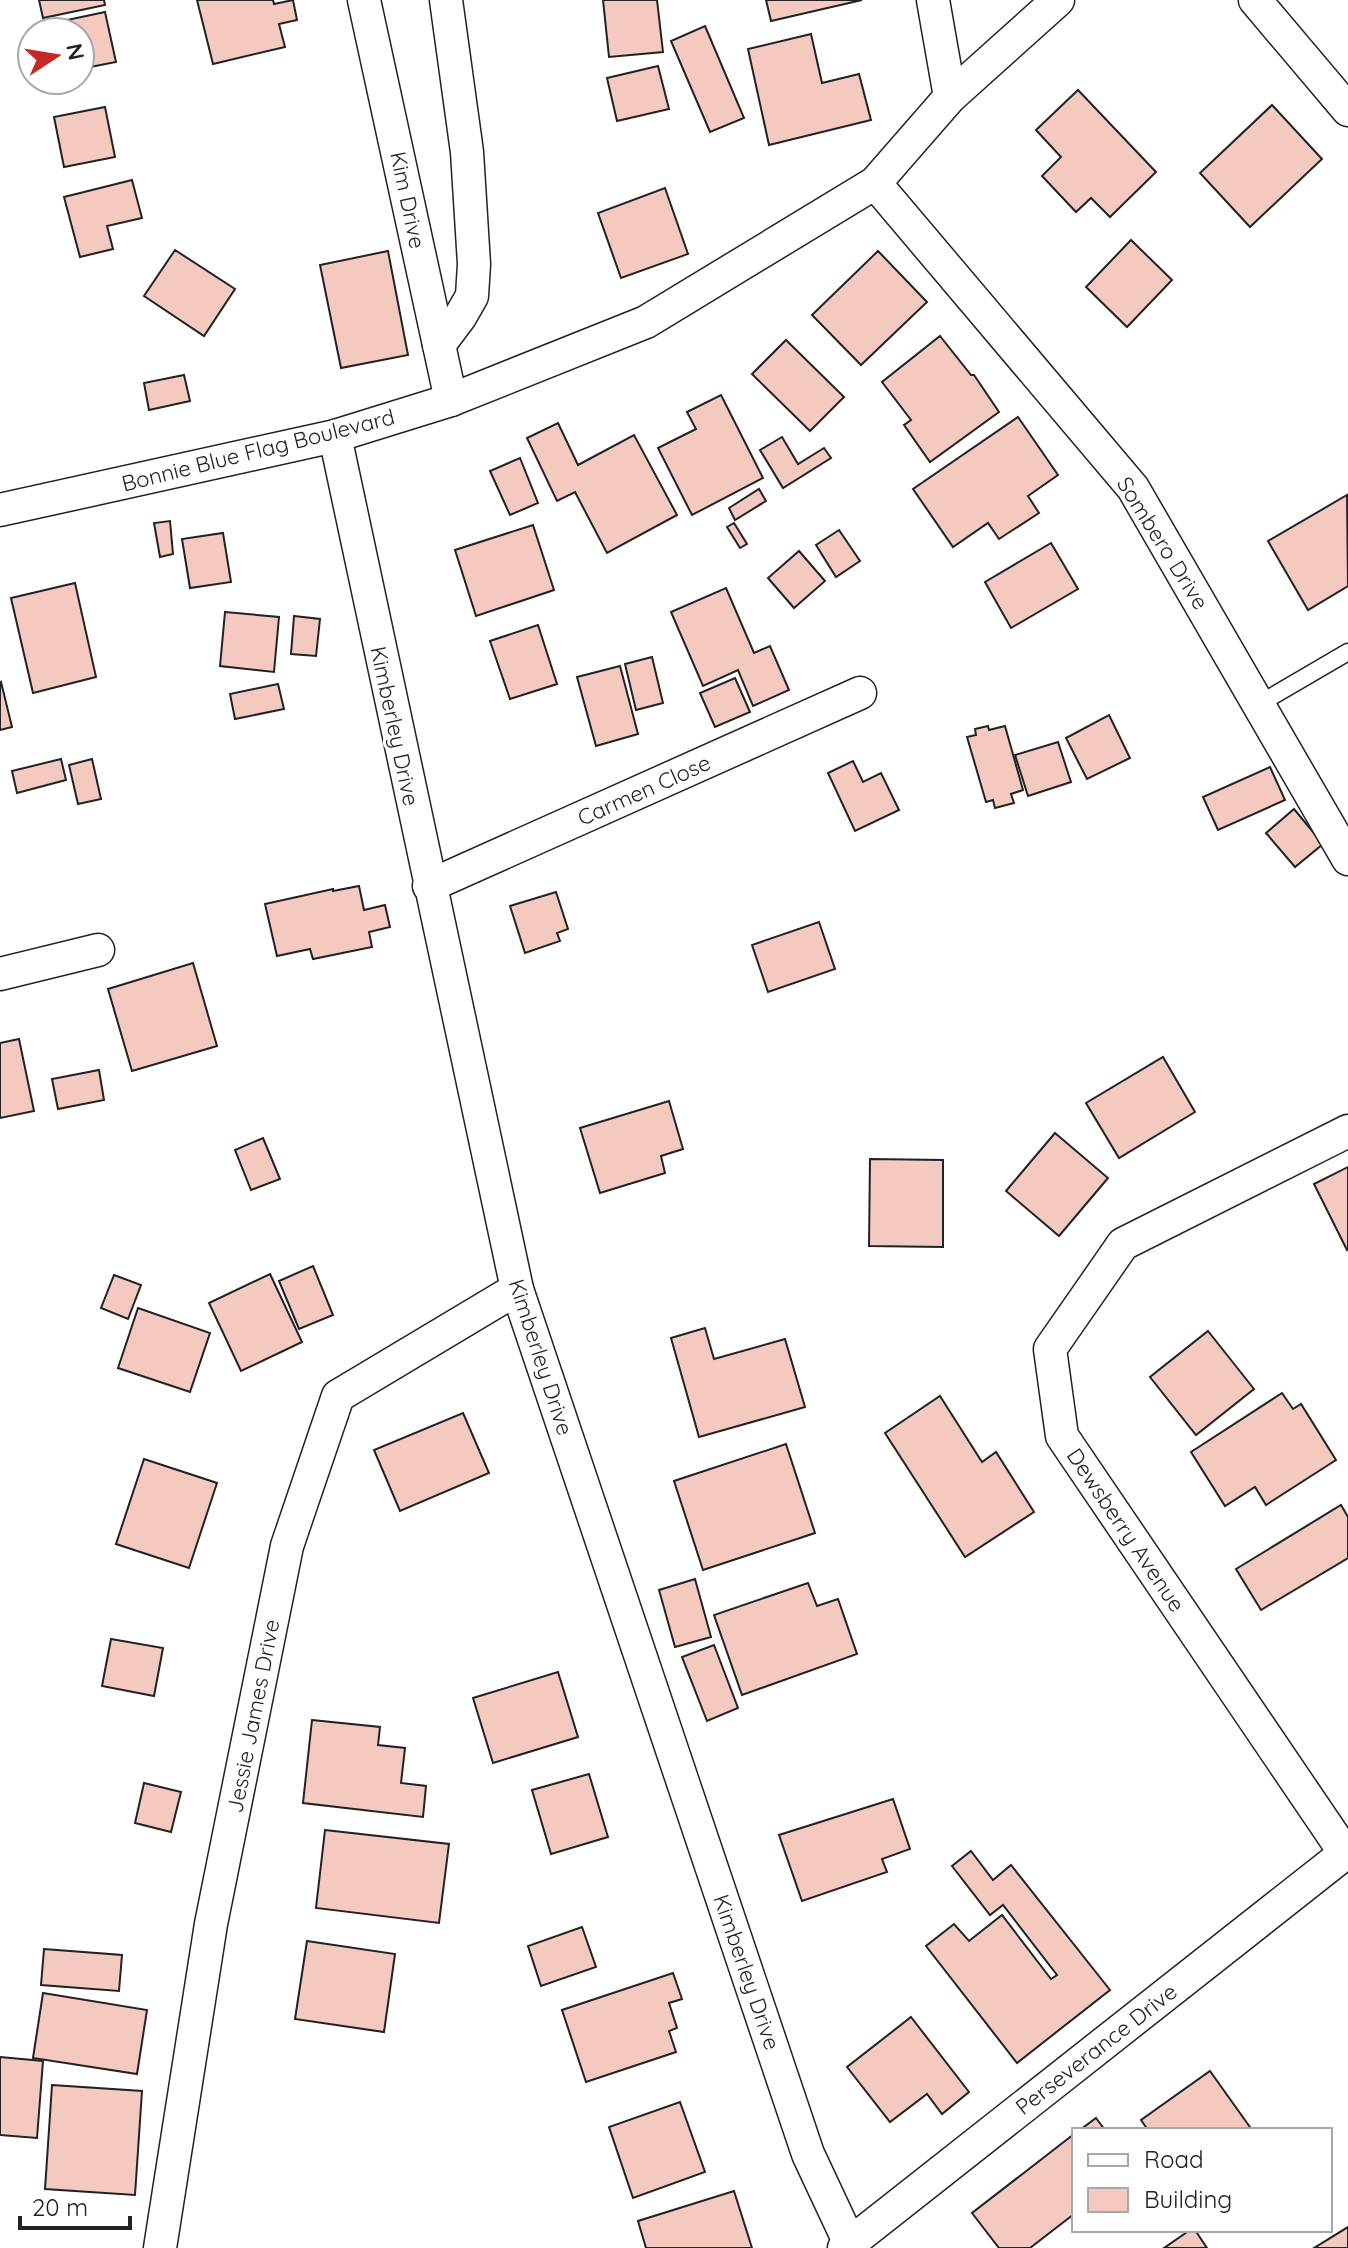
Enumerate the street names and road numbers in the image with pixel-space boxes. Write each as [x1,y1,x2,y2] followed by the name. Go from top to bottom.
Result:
[384,149,432,251] street label: Kim Drive
[119,402,397,498] street label: Bonnie Blue Flag Boulevard
[1111,471,1215,615] street label: Sombero Drive
[364,644,426,808] street label: Kimberley Drive
[573,748,715,832] street label: Carmen Close
[503,1275,579,1439] street label: Kimberley Drive
[1061,1443,1191,1617] street label: Dewsberry Avenue
[221,1617,285,1815] street label: Jessie James Drive
[707,1891,787,2053] street label: Kimberley Drive
[1010,1977,1182,2121] street label: Perseverance Drive

